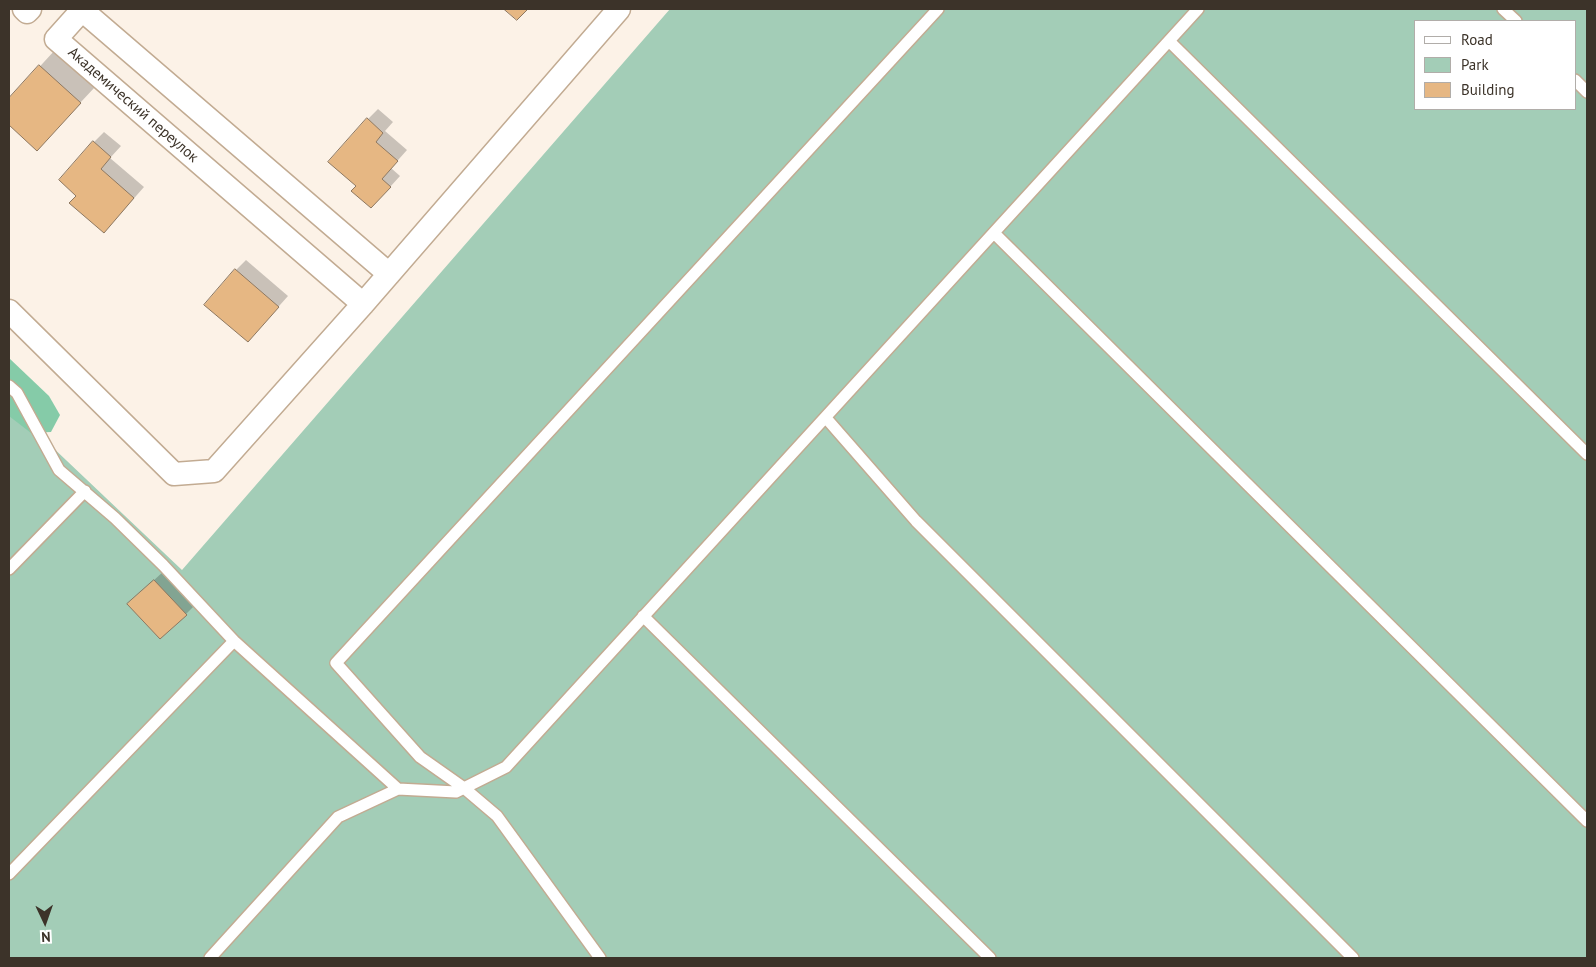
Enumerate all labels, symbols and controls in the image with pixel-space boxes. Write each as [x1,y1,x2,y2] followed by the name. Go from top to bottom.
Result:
[1414,20,1576,110] legend
[1461,30,1493,49] text: Road
[64,44,202,166] street label: Академический переулок
[1461,55,1489,74] text: Park
[1461,80,1515,99] text: Building
[20,897,70,947] north arrow
[41,928,51,946] text: N

